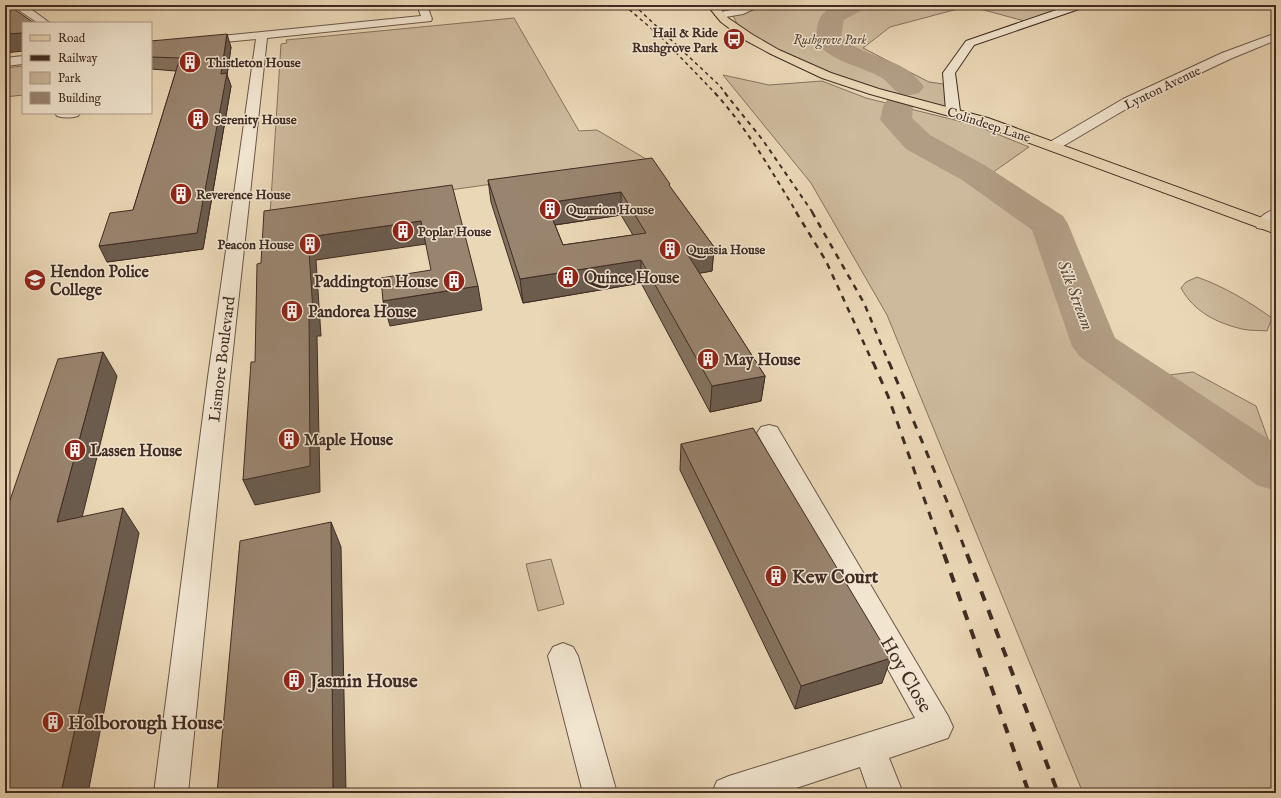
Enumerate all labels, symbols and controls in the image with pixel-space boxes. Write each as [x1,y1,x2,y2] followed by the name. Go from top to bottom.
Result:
[22,22,152,114] legend
[632,25,719,57] place label: Hail & Ride Rushgrove Park
[721,26,747,52] bus stop icon: Hail & Ride Rushgrove Park
[58,31,86,46] text: Road
[793,32,867,50] park label: Rushgrove Park
[177,49,203,75] building icon: Thistleton House
[58,51,97,66] text: Railway
[205,55,301,72] place label: Thistleton House
[1122,62,1204,114] street label: Lynton Avenue
[58,71,81,86] text: Park
[58,91,102,106] text: Building
[945,104,1032,147] street label: Colindeep Lane
[185,106,211,132] building icon: Serenity House
[214,112,297,129] place label: Serenity House
[168,181,194,207] building icon: Reverence House
[196,187,291,204] place label: Reverence House
[537,196,563,222] building icon: Quarrion House
[566,202,654,219] place label: Quarrion House
[390,218,416,244] building icon: Poplar House
[418,224,491,241] place label: Poplar House
[297,231,323,257] building icon: Peacon House
[657,236,683,262] building icon: Quassia House
[218,237,294,254] place label: Peacon House
[686,242,765,259] place label: Quassia House
[1052,258,1097,333] water label: Silk Stream
[50,263,149,301] place label: Hendon Police College
[555,264,581,290] building icon: Quince House
[22,267,48,293] school or university icon: Hendon Police College
[441,268,467,294] building icon: Paddington House
[584,269,680,289] place label: Quince House
[314,273,439,293] place label: Paddington House
[205,295,241,423] street label: Lismore Boulevard
[279,298,305,324] building icon: Pandorea House
[308,303,417,323] place label: Pandorea House
[695,346,721,372] building icon: May House
[724,351,801,371] place label: May House
[276,426,302,452] building icon: Maple House
[304,431,394,451] place label: Maple House
[62,437,88,463] building icon: Lassen House
[90,442,183,462] place label: Lassen House
[763,563,789,589] building icon: Kew Court
[792,566,879,590] place label: Kew Court
[874,633,937,718] street label: Hoy Close
[281,667,307,693] building icon: Jasmin House
[307,670,418,694] place label: Jasmin House
[40,709,66,735] building icon: Holborough House
[68,712,223,736] place label: Holborough House

